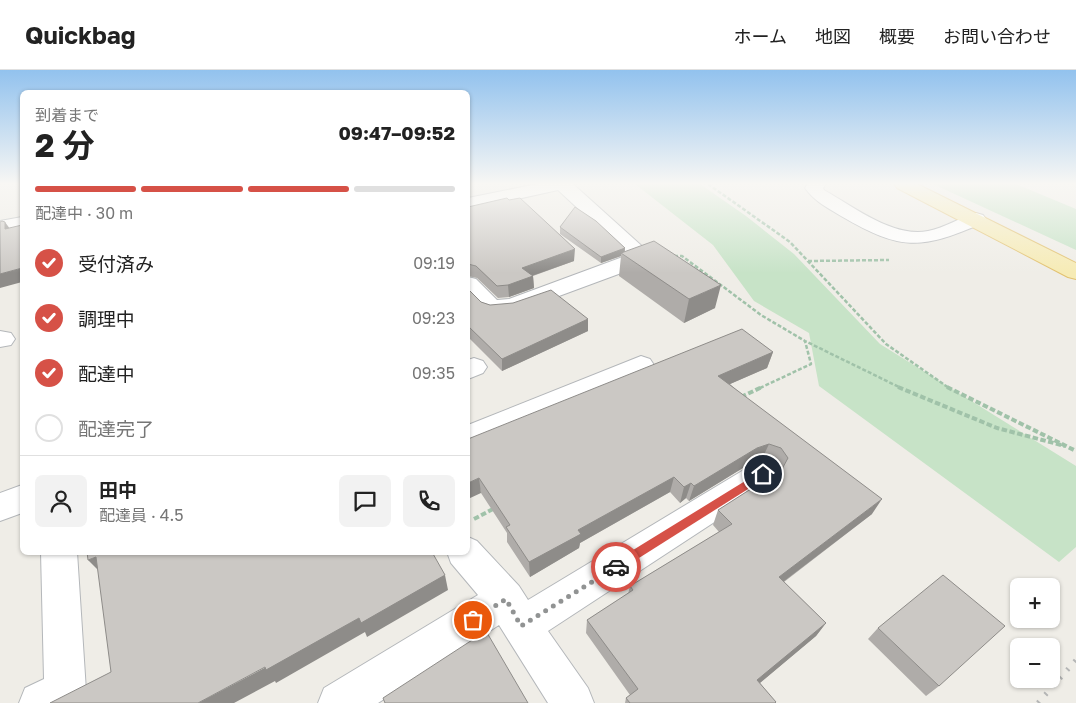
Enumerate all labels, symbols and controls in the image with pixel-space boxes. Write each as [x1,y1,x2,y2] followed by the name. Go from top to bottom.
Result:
[25,20,136,49] text: Quickbag
[734,25,787,47] text: ホーム
[815,25,851,47] text: 地図
[879,25,915,47] text: 概要
[943,25,1051,47] text: お問い合わせ
[35,105,99,125] text: 到着まで
[339,121,455,144] text: 09:47–09:52
[35,126,95,164] text: 2 分
[35,203,133,223] text: 配達中 · 30 m
[35,249,63,277] icon: check
[78,252,154,275] text: 受付済み
[413,253,455,273] text: 09:19
[35,304,63,332] icon: check
[78,307,135,330] text: 調理中
[412,308,455,328] text: 09:23
[35,359,63,387] icon: check
[78,362,135,385] text: 配達中
[412,363,455,383] text: 09:35
[78,417,154,440] text: 配達完了
[742,453,784,495] pin
[749,460,777,488] icon: home
[35,475,87,527] button: person
[339,475,391,527] button: chat
[403,475,455,527] button: phone
[99,478,137,501] text: 田中
[99,505,184,525] text: 配達員 · 4.5
[591,542,641,592] courier
[602,553,630,581] icon: car
[1010,578,1060,688] map controls
[1010,578,1060,628] button: +
[452,599,494,641] pin
[459,606,487,634] icon: bag
[1010,638,1060,688] button: −

